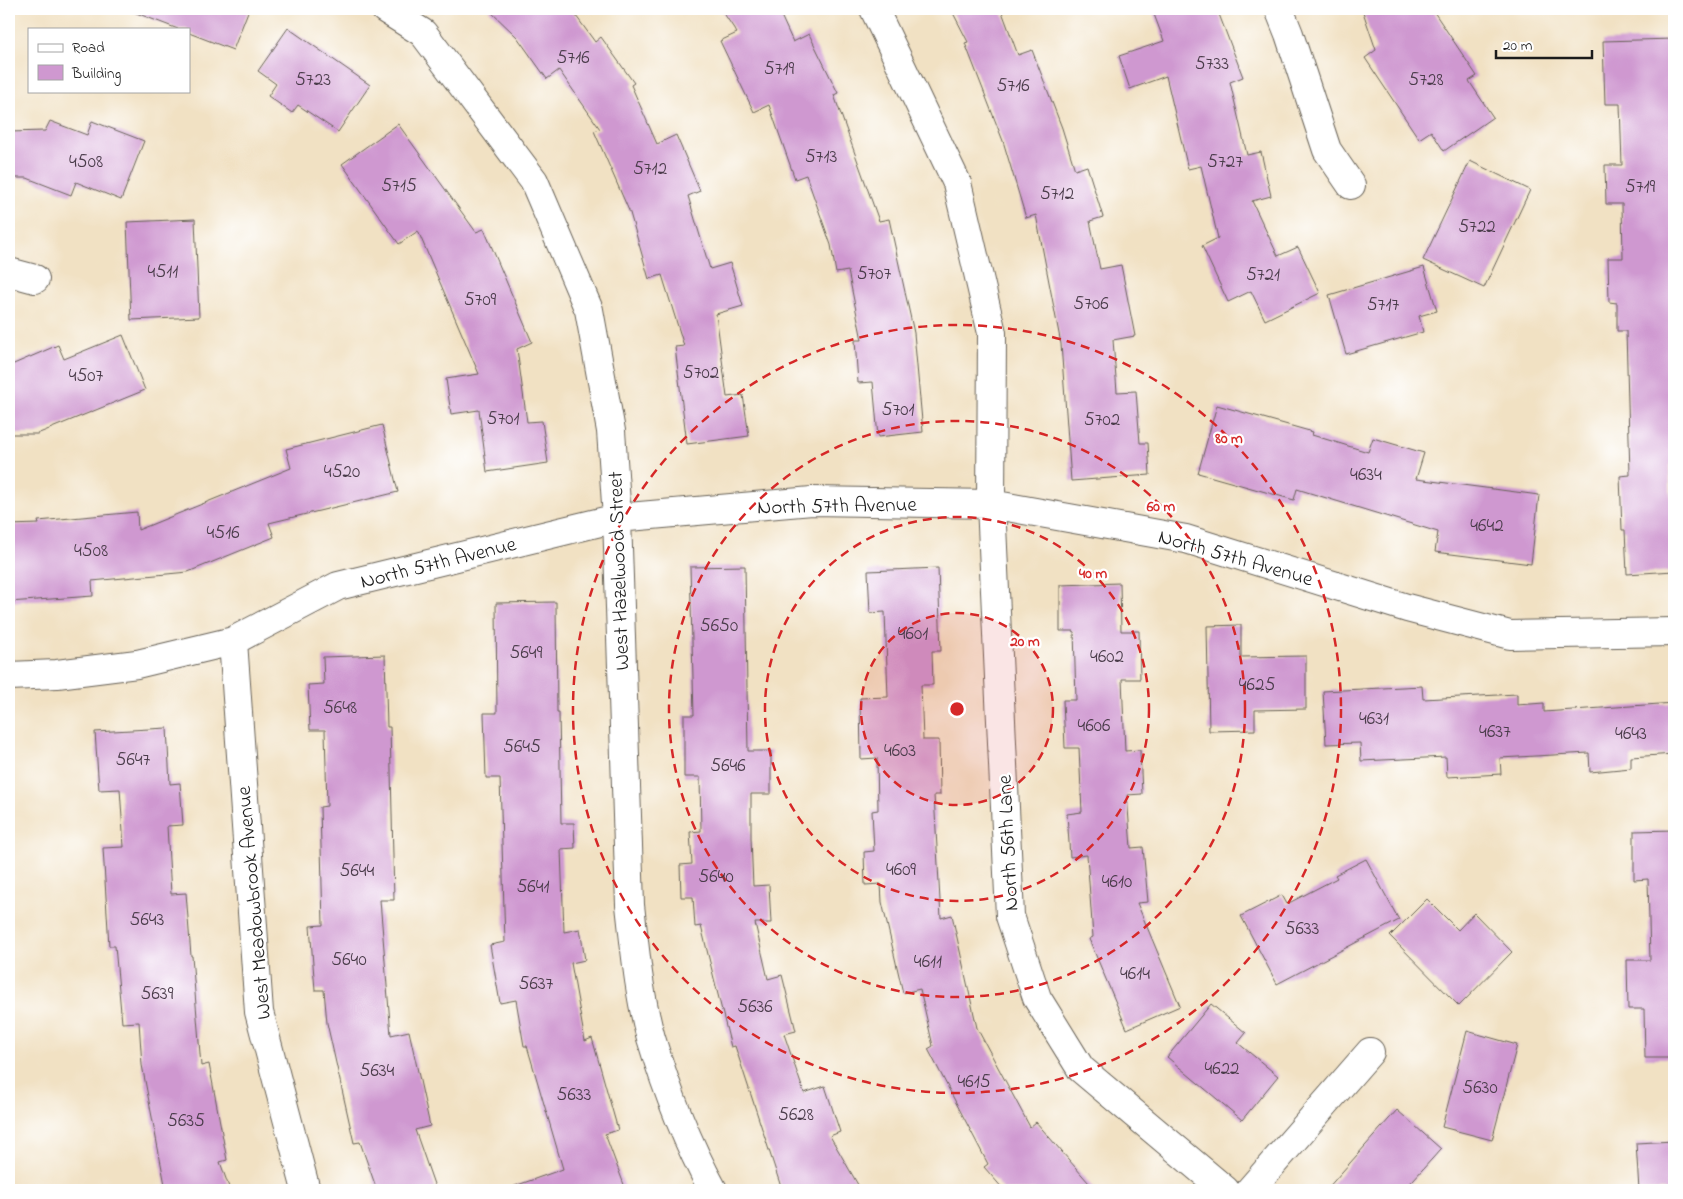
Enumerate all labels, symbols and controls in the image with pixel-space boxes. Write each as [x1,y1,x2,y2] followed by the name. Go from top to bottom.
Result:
[28,28,190,92] legend
[1496,28,1592,60] scale bar
[1503,35,1533,57] text: 20 m
[72,37,105,59] text: Road
[556,45,590,72] house number: 5716
[1195,51,1229,78] house number: 5733
[764,56,795,83] house number: 5719
[71,63,121,86] text: Building
[295,67,331,94] house number: 5723
[1408,67,1444,94] house number: 5728
[996,73,1030,100] house number: 5716
[805,144,837,171] house number: 5713
[69,149,103,176] house number: 4508
[1207,149,1243,176] house number: 5727
[633,156,667,183] house number: 5712
[381,173,417,200] house number: 5715
[1625,174,1656,201] house number: 5719
[1040,181,1074,208] house number: 5712
[1458,214,1496,241] house number: 5722
[148,259,178,286] house number: 4511
[857,261,892,288] house number: 5707
[1246,262,1280,289] house number: 5721
[464,287,497,314] house number: 5709
[1073,291,1109,318] house number: 5706
[1367,292,1399,319] house number: 5717
[683,360,719,387] house number: 5702
[69,363,104,390] house number: 4507
[882,397,914,424] house number: 5701
[487,406,519,433] house number: 5701
[1084,407,1120,434] house number: 5702
[1214,428,1243,450] text: 80 m
[324,459,360,486] house number: 4520
[1350,462,1382,489] house number: 4634
[602,471,638,671] street label: West Hazelwood Street
[757,491,918,523] street label: North 57th Avenue
[1146,496,1176,518] text: 60 m
[1470,513,1504,540] house number: 4642
[206,520,240,547] house number: 4516
[1155,523,1317,596] street label: North 57th Avenue
[357,530,520,598] street label: North 57th Avenue
[74,538,108,565] house number: 4508
[1078,563,1107,585] text: 40 m
[700,613,738,640] house number: 5650
[898,621,928,648] house number: 4601
[1009,631,1040,653] text: 20 m
[510,640,543,667] house number: 5649
[1090,644,1124,671] house number: 4602
[1239,672,1275,699] house number: 4625
[323,695,357,722] house number: 5648
[948,700,966,718] centre of rings
[1359,706,1389,733] house number: 4631
[1078,713,1110,740] house number: 4606
[1479,719,1511,746] house number: 4637
[1615,721,1647,748] house number: 4643
[503,734,541,761] house number: 5645
[884,738,916,765] house number: 4603
[116,747,151,774] house number: 5647
[710,753,746,780] house number: 5646
[990,773,1028,912] street label: North 56th Lane
[230,784,280,1021] street label: West Meadowbrook Avenue
[886,857,916,884] house number: 4609
[340,858,375,885] house number: 5644
[698,864,734,891] house number: 5640
[1102,869,1132,896] house number: 4610
[516,874,550,901] house number: 5641
[130,907,165,934] house number: 5643
[1285,916,1320,943] house number: 5633
[331,947,367,974] house number: 5640
[914,949,942,976] house number: 4611
[1120,961,1150,988] house number: 4614
[519,971,554,998] house number: 5637
[141,981,174,1008] house number: 5639
[737,994,773,1021] house number: 5636
[1204,1056,1240,1083] house number: 4622
[360,1058,395,1085] house number: 5634
[957,1069,991,1096] house number: 4615
[1462,1075,1498,1102] house number: 5630
[557,1082,592,1109] house number: 5633
[778,1102,814,1129] house number: 5628
[167,1108,205,1135] house number: 5635

